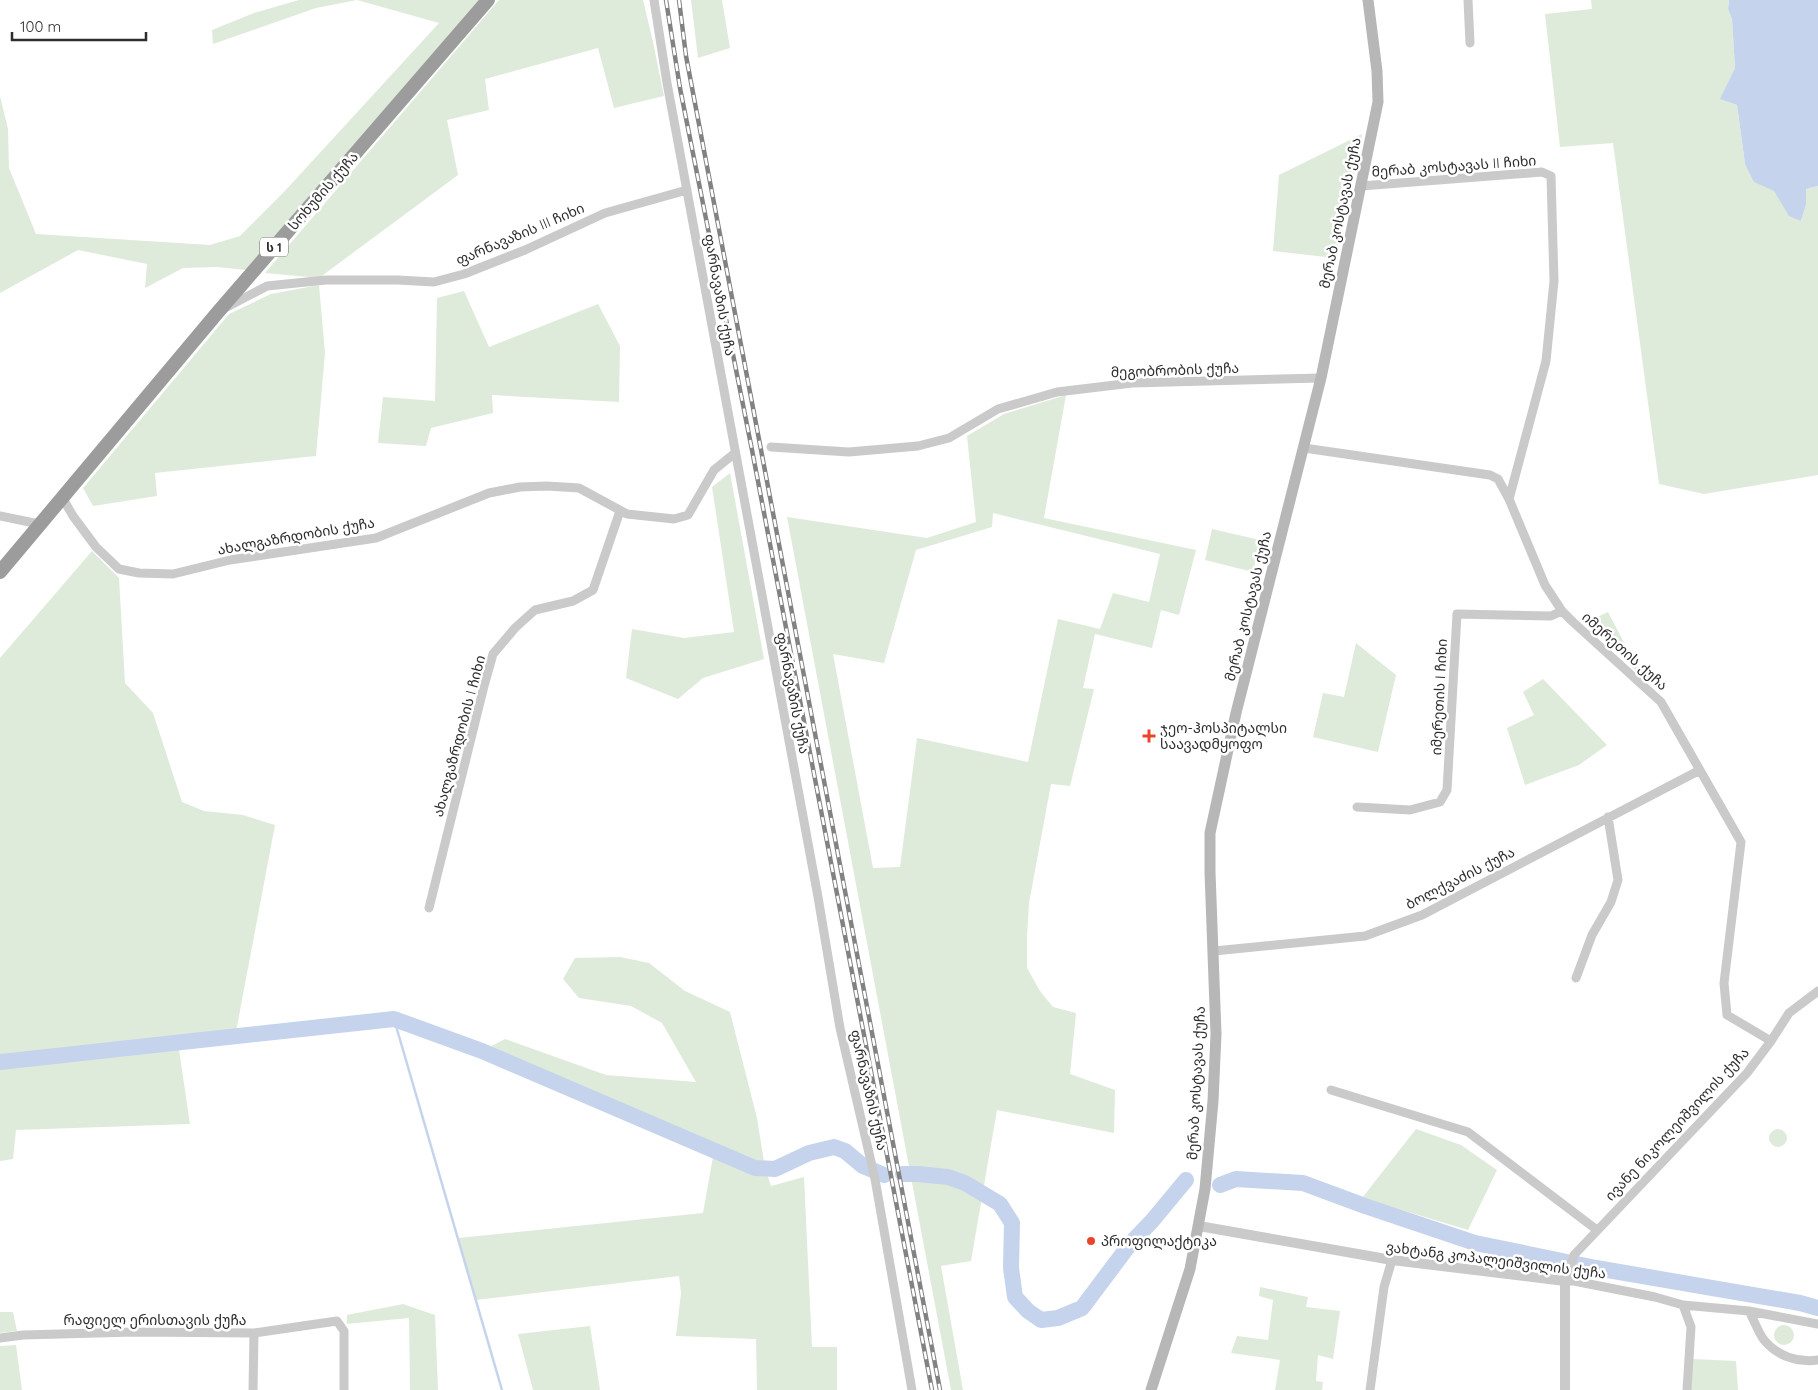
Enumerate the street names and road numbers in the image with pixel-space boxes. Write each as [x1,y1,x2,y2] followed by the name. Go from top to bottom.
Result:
[1315,136,1365,290] street label: მერაბ კოსტავას ქუჩა
[284,148,362,234] street label: სოხუმის ქუჩა
[1371,151,1537,181] street label: მერაბ კოსტავას II ჩიხი
[453,199,587,269] street label: ფარნავაზის III ჩიხი
[700,233,740,357] street label: ფარნავაზის ქუჩა
[260,238,288,256] road number: ს 1
[1111,359,1239,381] street label: მეგობრობის ქუჩა
[216,513,376,559] street label: ახალგაზრდობის ქუჩა
[1221,529,1275,683] street label: მერაბ კოსტავას ქუჩა
[1578,608,1672,694] street label: იმერეთის ქუჩა
[772,631,814,755] street label: ფარნავაზის ქუჩა
[1427,638,1451,756] street label: იმერეთის I ჩიხი
[429,653,489,819] street label: ახალგაზრდობის I ჩიხი
[1402,843,1518,913] street label: ბოლქვაძის ქუჩა
[1183,1006,1209,1160] street label: მერაბ კოსტავას ქუჩა
[846,1028,892,1152] street label: ფარნავაზის ქუჩა
[1601,1043,1753,1205] street label: ივანე ნიკოლეიშვილის ქუჩა
[1385,1238,1607,1282] street label: ვახტანგ კოპალეიშვილის ქუჩა
[64,1311,246,1329] street label: რაფიელ ერისთავის ქუჩა

